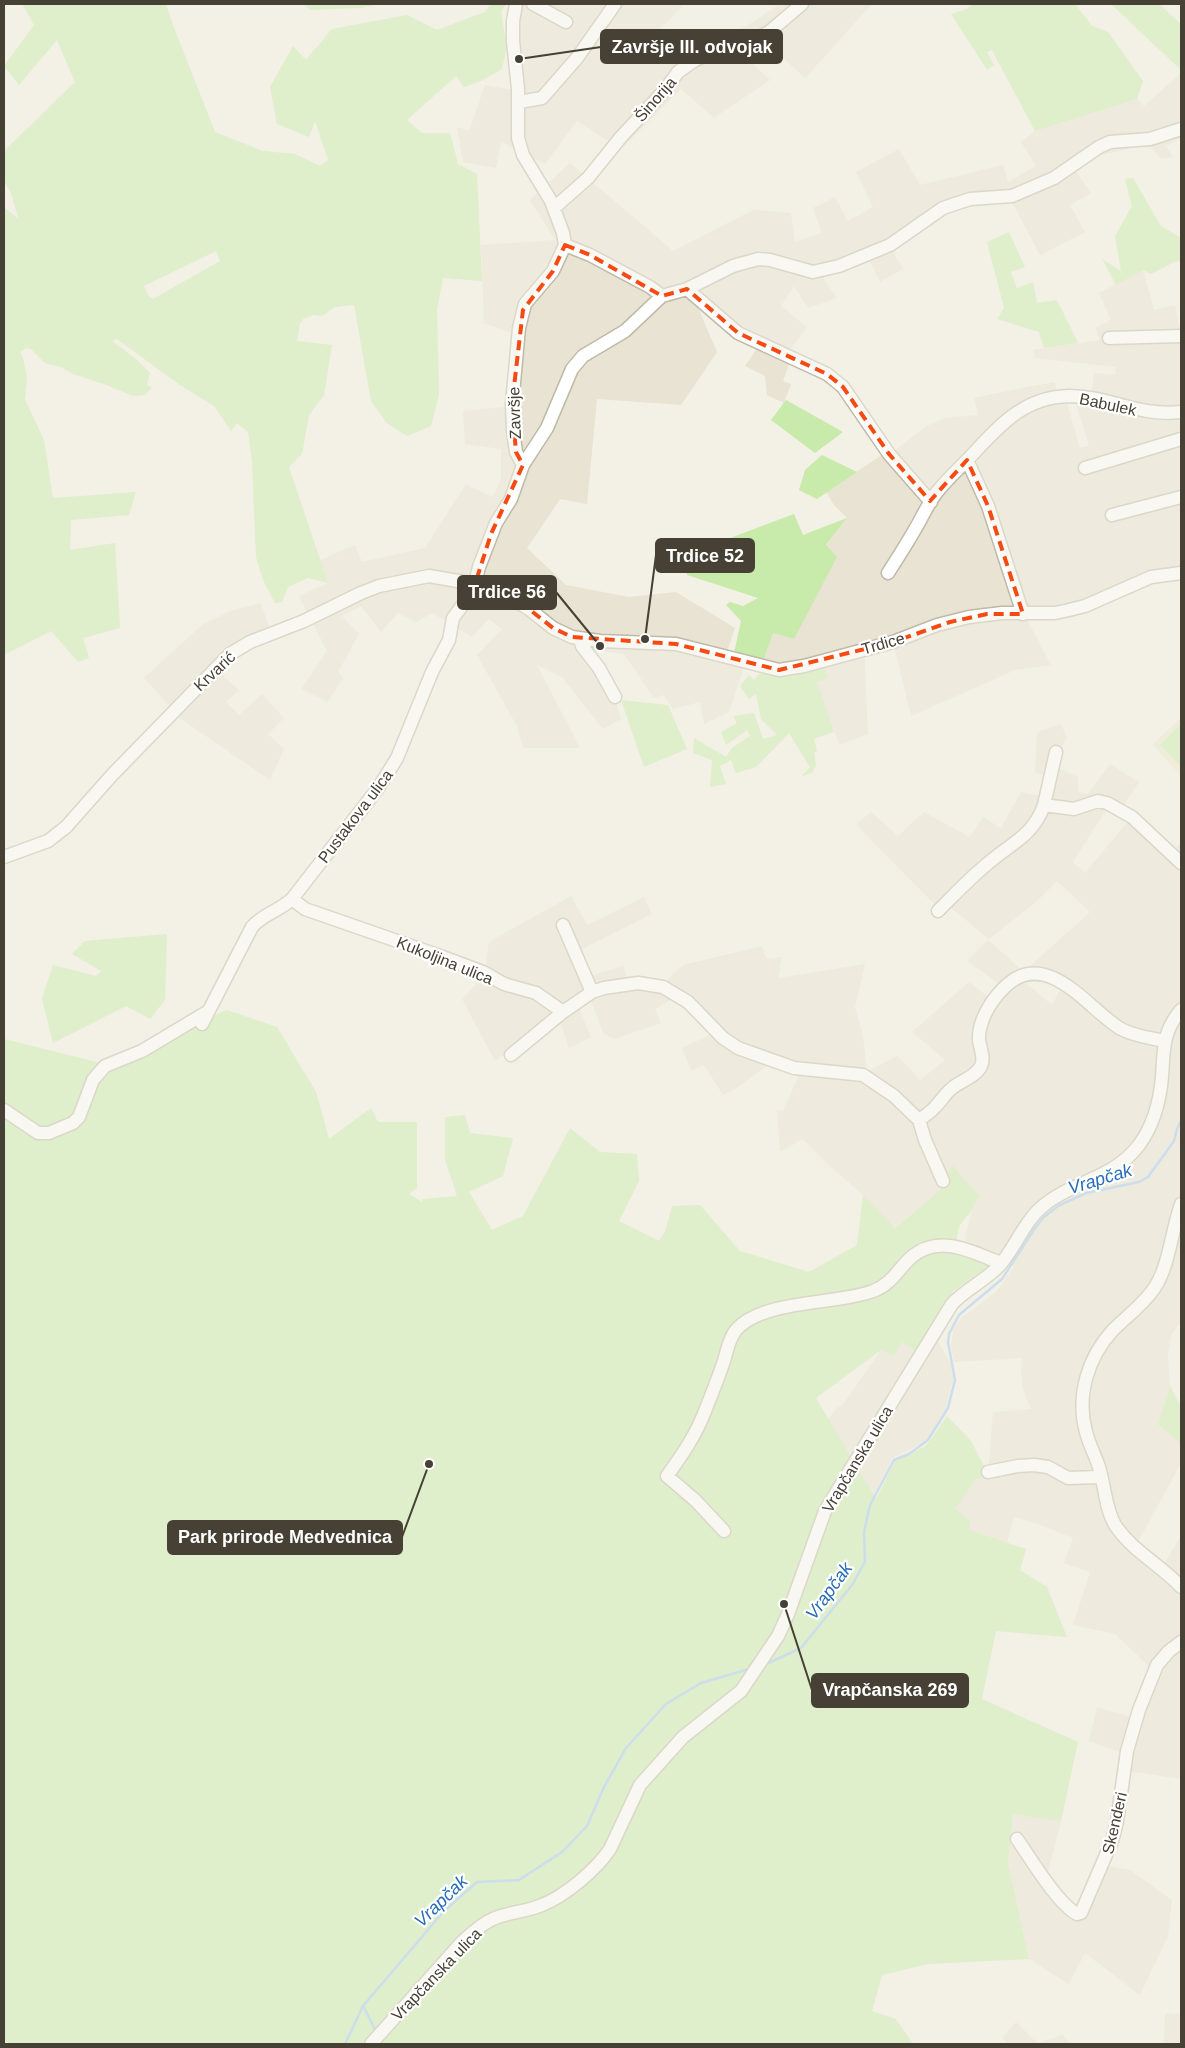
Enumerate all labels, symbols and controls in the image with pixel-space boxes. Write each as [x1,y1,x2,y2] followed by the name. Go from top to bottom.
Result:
[601,30,782,63] callout: Završje III. odvojak
[611,37,774,57] text: Završje III. odvojak
[631,73,679,125] street label: Šinorija
[505,386,524,439] street label: Završje
[1078,390,1139,419] street label: Babulek
[656,539,754,572] callout: Trdice 52
[666,546,744,566] text: Trdice 52
[458,576,556,609] callout: Trdice 56
[468,582,546,602] text: Trdice 56
[860,629,907,658] street label: Trdice
[190,648,238,695] street label: Krvarić
[315,766,396,866] street label: Pustakova ulica
[394,933,496,988] street label: Kukoljina ulica
[1066,1160,1135,1198] water label: Vrapčak
[819,1403,896,1516] street label: Vrapčanska ulica
[168,1521,402,1554] callout: Park prirode Medvednica
[178,1527,393,1547] text: Park prirode Medvednica
[802,1558,857,1623] water label: Vrapčak
[812,1674,968,1707] callout: Vrapčanska 269
[822,1680,958,1700] text: Vrapčanska 269
[1099,1790,1130,1856] street label: Skenderi
[410,1870,472,1931] water label: Vrapčak
[388,1925,485,2024] street label: Vrapčanska ulica

